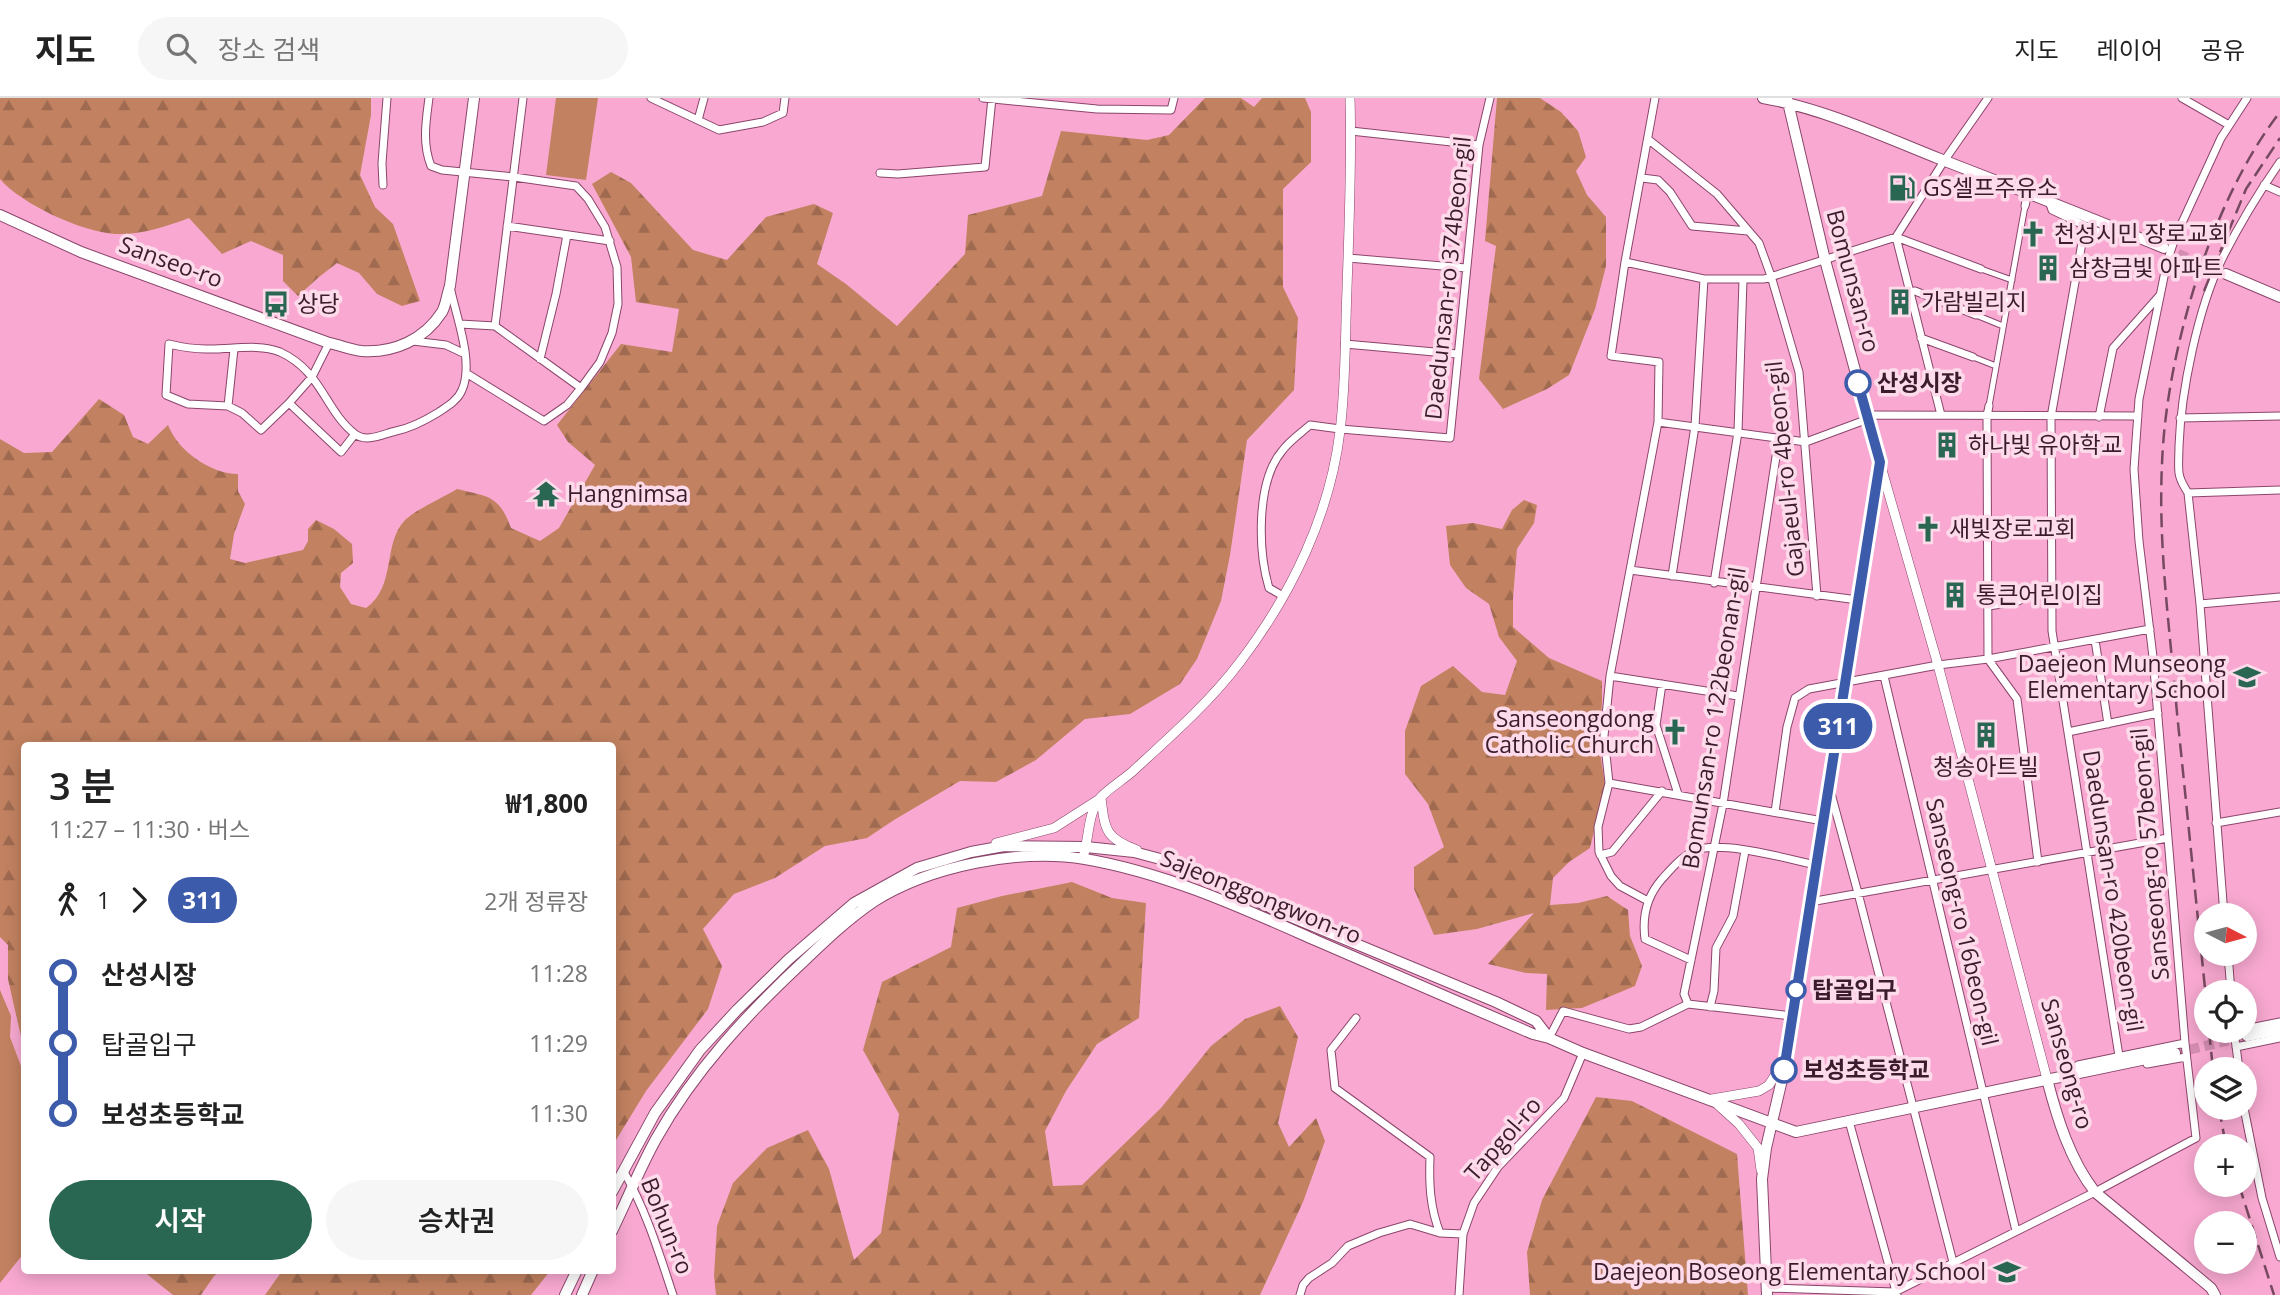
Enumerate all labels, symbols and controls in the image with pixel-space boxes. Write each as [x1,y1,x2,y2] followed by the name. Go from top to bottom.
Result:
[138,17,628,80] search box
[35,27,96,72] text: 지도
[162,29,200,67] icon: search
[218,31,320,67] text: 장소 검색
[2014,33,2059,66] text: 지도
[2097,33,2163,66] text: 레이어
[2201,33,2245,66] text: 공유
[1416,134,1478,421] street label: Daedunsan-ro 374beon-gil
[1923,171,2058,203] place label: GS셀프주유소
[1887,173,1917,203] fuel station icon: GS셀프주유소
[1820,206,1888,356] street label: Bomunsan-ro
[2054,217,2229,249] place label: 천성시민 장로교회
[2018,219,2048,249] church icon: 천성시민 장로교회
[115,228,227,295] street label: Sanseo-ro
[2069,251,2223,283] place label: 삼창금빛 아파트
[2033,253,2063,283] building icon: 삼창금빛 아파트
[1921,285,2027,317] place label: 가람빌리지
[297,287,339,319] place label: 상당
[1885,287,1915,317] building icon: 가람빌리지
[261,289,291,319] bus stop icon: 상당
[1757,359,1811,579] street label: Gajaeul-ro 4beon-gil
[1877,366,1962,398] place label: 산성시장
[1845,370,1871,396] marker: 산성시장
[1968,428,2122,460] place label: 하나빛 유아학교
[1932,430,1962,460] building icon: 하나빛 유아학교
[567,477,688,509] place label: Hangnimsa
[531,479,561,509] temple icon: Hangnimsa
[1949,512,2076,544] place label: 새빛장로교회
[1913,514,1943,544] church icon: 새빛장로교회
[1673,565,1753,871] street label: Bomunsan-ro 122beonan-gil
[1976,578,2103,610] place label: 통큰어린이집
[1940,580,1970,610] building icon: 통큰어린이집
[2018,647,2227,705] place label: Daejeon Munseong Elementary School
[2232,662,2262,692] school or university icon: Daejeon Munseong Elementary School
[1485,702,1655,760] place label: Sanseongdong Catholic Church
[1798,703,1878,749] line badge: 311
[1817,709,1859,742] text: 311
[1660,717,1690,747] church icon: Sanseongdong Catholic Church
[1971,720,2001,750] building icon: 청송아트빌
[2122,727,2176,982] street label: Sanseong-ro 57beon-gil
[2076,748,2152,1034] street label: Daedunsan-ro 420beon-gil
[1933,750,2039,782] place label: 청송아트빌
[49,759,116,811] text: 3 분
[506,785,588,821] text: ₩1,800
[1919,795,2007,1049] street label: Sanseong-ro 16beon-gil
[49,813,250,845] text: 11:27 – 11:30 · 버스
[1156,841,1367,951] street label: Sajeonggongwon-ro
[49,881,87,919] icon: walk
[120,881,158,919] icon: forward
[182,883,223,916] text: 311
[97,884,110,916] text: 1
[484,885,588,917] text: 2개 정류장
[2194,903,2258,966] north arrow
[2194,903,2257,1274] map controls
[101,956,197,992] text: 산성시장
[529,957,588,989] text: 11:28
[1812,973,1897,1005] place label: 탑골입구
[1786,980,1806,1000] marker: 탑골입구
[2194,980,2257,1043] button: locate
[2034,995,2102,1133] street label: Sanseong-ro
[101,1026,197,1062] text: 탑골입구
[529,1027,588,1059] text: 11:29
[1803,1053,1930,1085] place label: 보성초등학교
[1771,1057,1797,1083] marker: 보성초등학교
[2194,1057,2257,1120] button: layers
[1457,1089,1548,1187] street label: Tapgol-ro
[101,1096,245,1132] text: 보성초등학교
[529,1097,588,1129] text: 11:30
[2194,1134,2257,1197] button: +
[634,1173,702,1279] street label: Bohun-ro
[49,1180,312,1260] button: 시작
[326,1180,588,1260] button: 승차권
[2194,1211,2257,1274] button: −
[1593,1255,1986,1287] place label: Daejeon Boseong Elementary School
[1992,1257,2022,1287] school or university icon: Daejeon Boseong Elementary School

